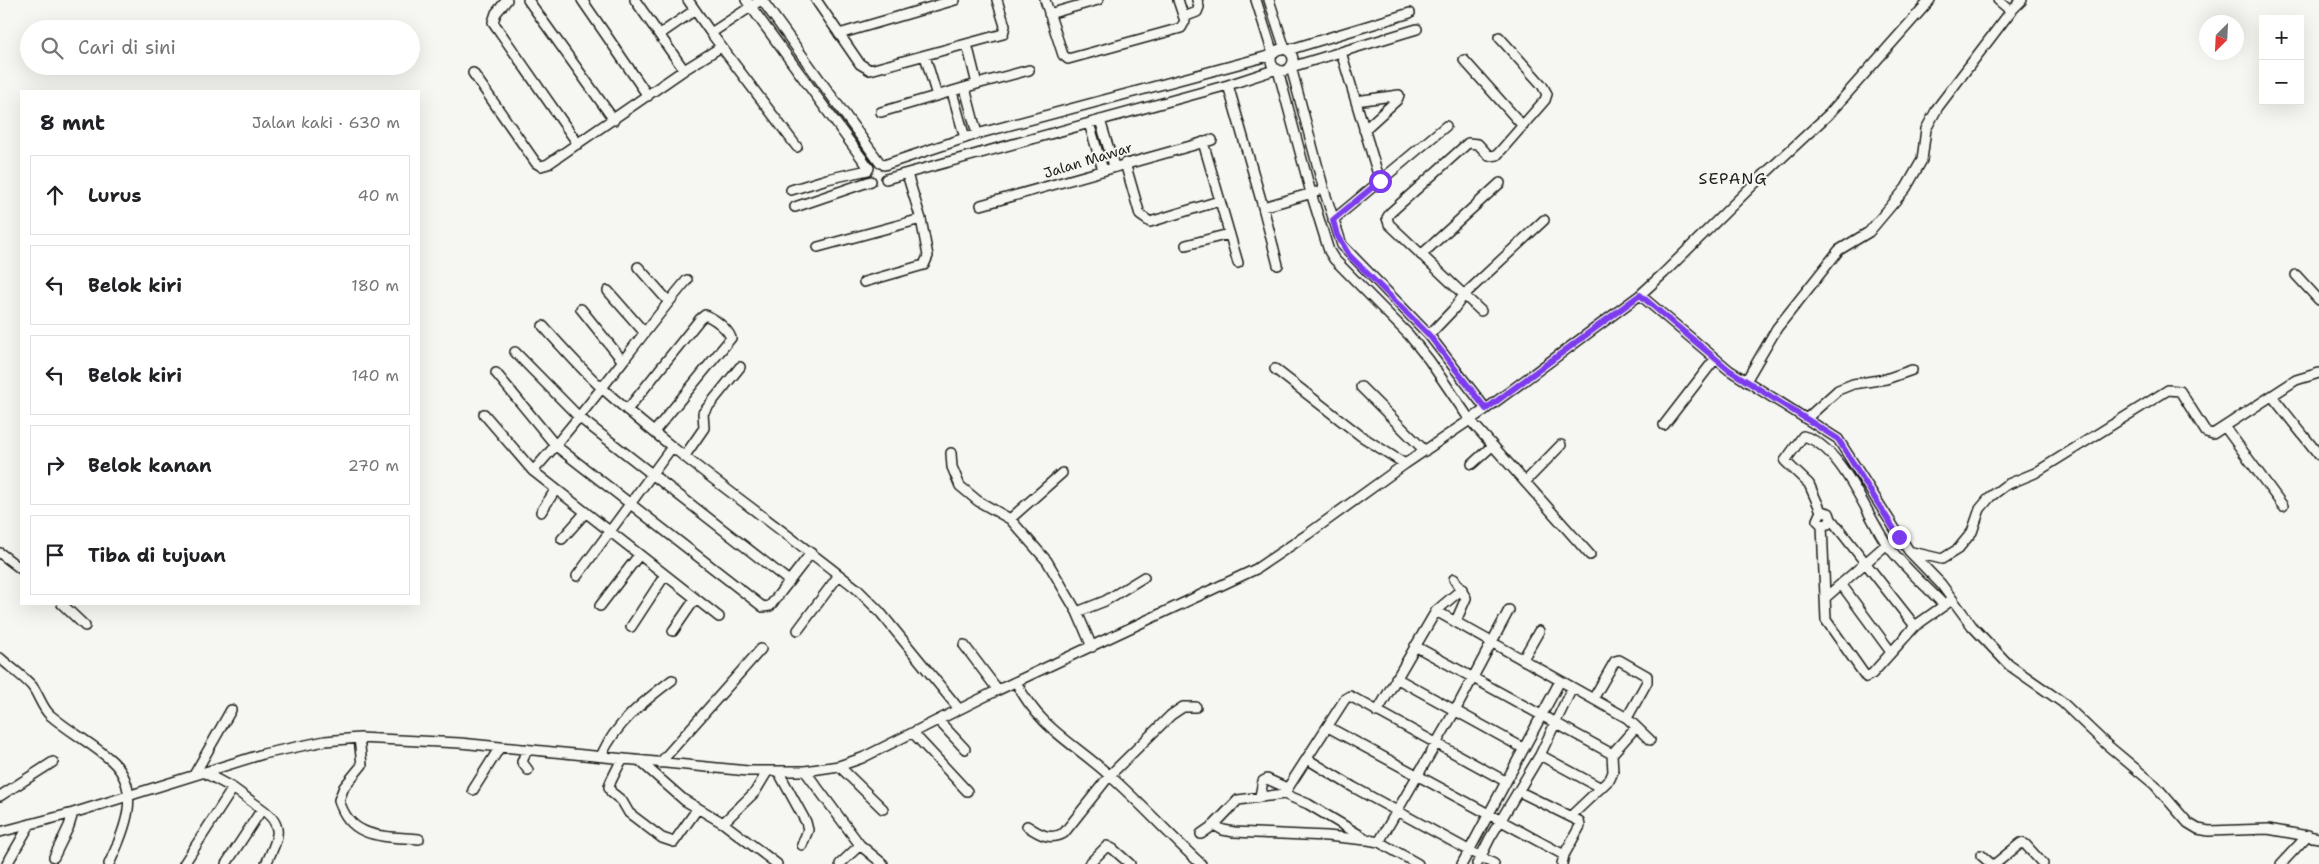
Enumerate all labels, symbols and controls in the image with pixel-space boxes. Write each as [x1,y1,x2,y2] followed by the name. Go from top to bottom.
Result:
[2199,15,2244,60] north arrow
[2259,15,2304,105] map controls
[2259,15,2304,60] button: +
[20,20,420,75] search box
[38,34,66,62] icon: search
[78,35,176,60] text: Cari di sini
[2259,60,2304,105] button: −
[40,109,105,137] text: 8 mnt
[252,112,400,133] text: Jalan kaki · 630 m
[1041,138,1135,182] street label: Jalan Mawar
[1699,168,1767,189] district label: SEPANG
[1369,170,1392,193] route start
[41,181,69,209] icon: ahead
[88,183,142,208] text: Lurus
[357,185,399,206] text: 40 m
[41,271,69,299] icon: left
[88,273,182,298] text: Belok kiri
[351,275,399,296] text: 180 m
[41,361,69,389] icon: left
[88,363,182,388] text: Belok kiri
[352,365,399,386] text: 140 m
[41,451,69,479] icon: right
[88,453,212,478] text: Belok kanan
[348,455,399,476] text: 270 m
[1888,526,1911,549] route end
[41,541,69,569] icon: arrive
[88,543,226,568] text: Tiba di tujuan

